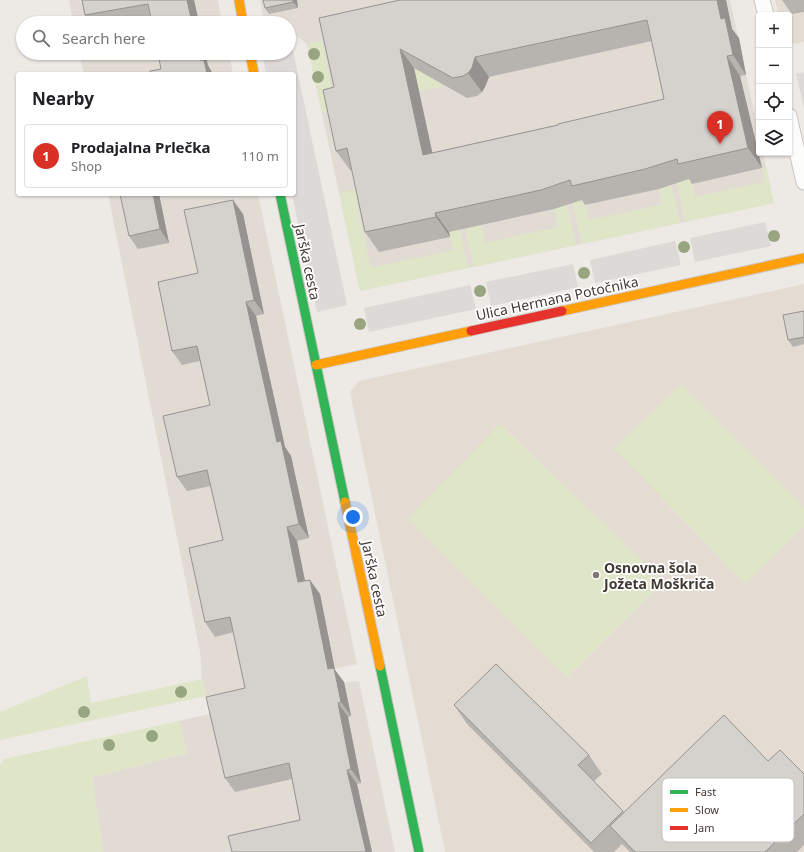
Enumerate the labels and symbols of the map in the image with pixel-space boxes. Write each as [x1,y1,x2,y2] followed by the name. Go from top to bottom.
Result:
[707,111,733,144] pin: 1
[290,220,325,302] street label: Jarška cesta
[474,271,640,325] street label: Ulica Hermana Potočnika
[343,507,363,527] your location
[357,537,392,619] street label: Jarška cesta
[602,558,714,593] place label: Osnovna šola Jožeta Moškriča
[591,570,601,580] marker: Osnovna šola Jožeta Moškriča
[662,778,794,842] legend
[695,784,716,799] text: Fast
[695,802,719,817] text: Slow
[694,820,714,835] text: Jam

